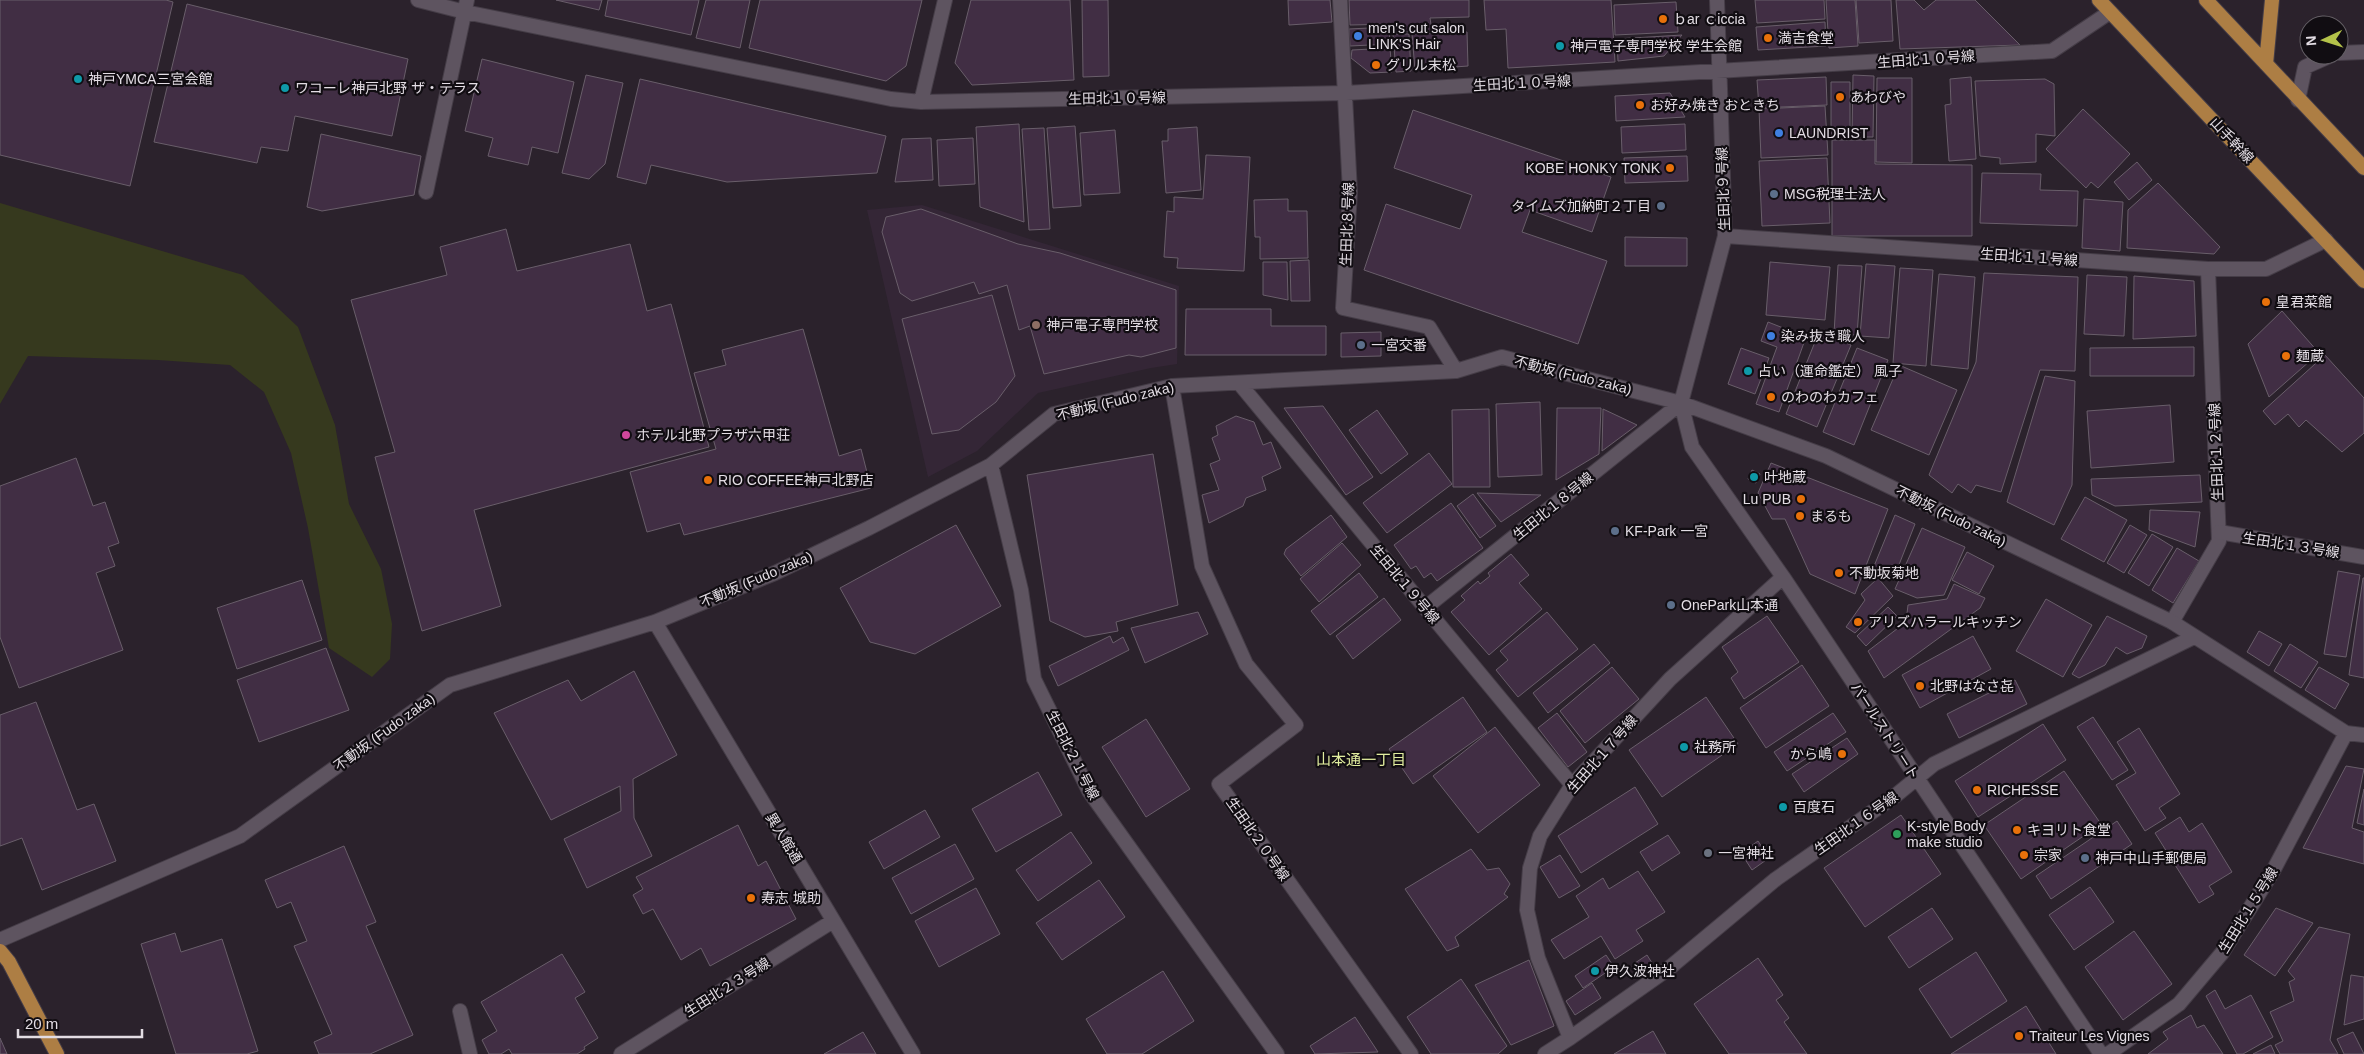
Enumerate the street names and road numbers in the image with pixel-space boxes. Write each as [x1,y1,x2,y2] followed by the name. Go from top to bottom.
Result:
[1877,48,1975,70] street label: 生田北１０号線
[1473,72,1571,94] street label: 生田北１０号線
[1068,89,1166,107] street label: 生田北１０号線
[2207,114,2257,166] street label: 山手幹線
[1714,147,1732,231] street label: 生田北９号線
[1338,182,1356,266] street label: 生田北８号線
[1980,246,2078,268] street label: 生田北１１号線
[1513,353,1633,397] street label: 不動坂 (Fudo zaka)
[1055,379,1175,423] street label: 不動坂 (Fudo zaka)
[2206,403,2226,501] street label: 生田北１２号線
[1510,469,1596,543] street label: 生田北１８号線
[1893,482,2009,550] street label: 不動坂 (Fudo zaka)
[2241,529,2341,561] street label: 生田北１３号線
[1367,541,1443,627] street label: 生田北１９号線
[697,548,815,610] street label: 不動坂 (Fudo zaka)
[1848,680,1922,782] street label: パールストリート
[331,690,437,774] street label: 不動坂 (Fudo zaka)
[1044,708,1102,802] street label: 生田北２１号線
[1564,712,1640,796] street label: 生田北１７号線
[1811,788,1901,858] street label: 生田北１６号線
[1223,794,1293,884] street label: 生田北２０号線
[763,810,805,866] street label: 異人館通
[2215,864,2281,956] street label: 生田北１５号線
[681,954,773,1020] street label: 生田北２３号線

